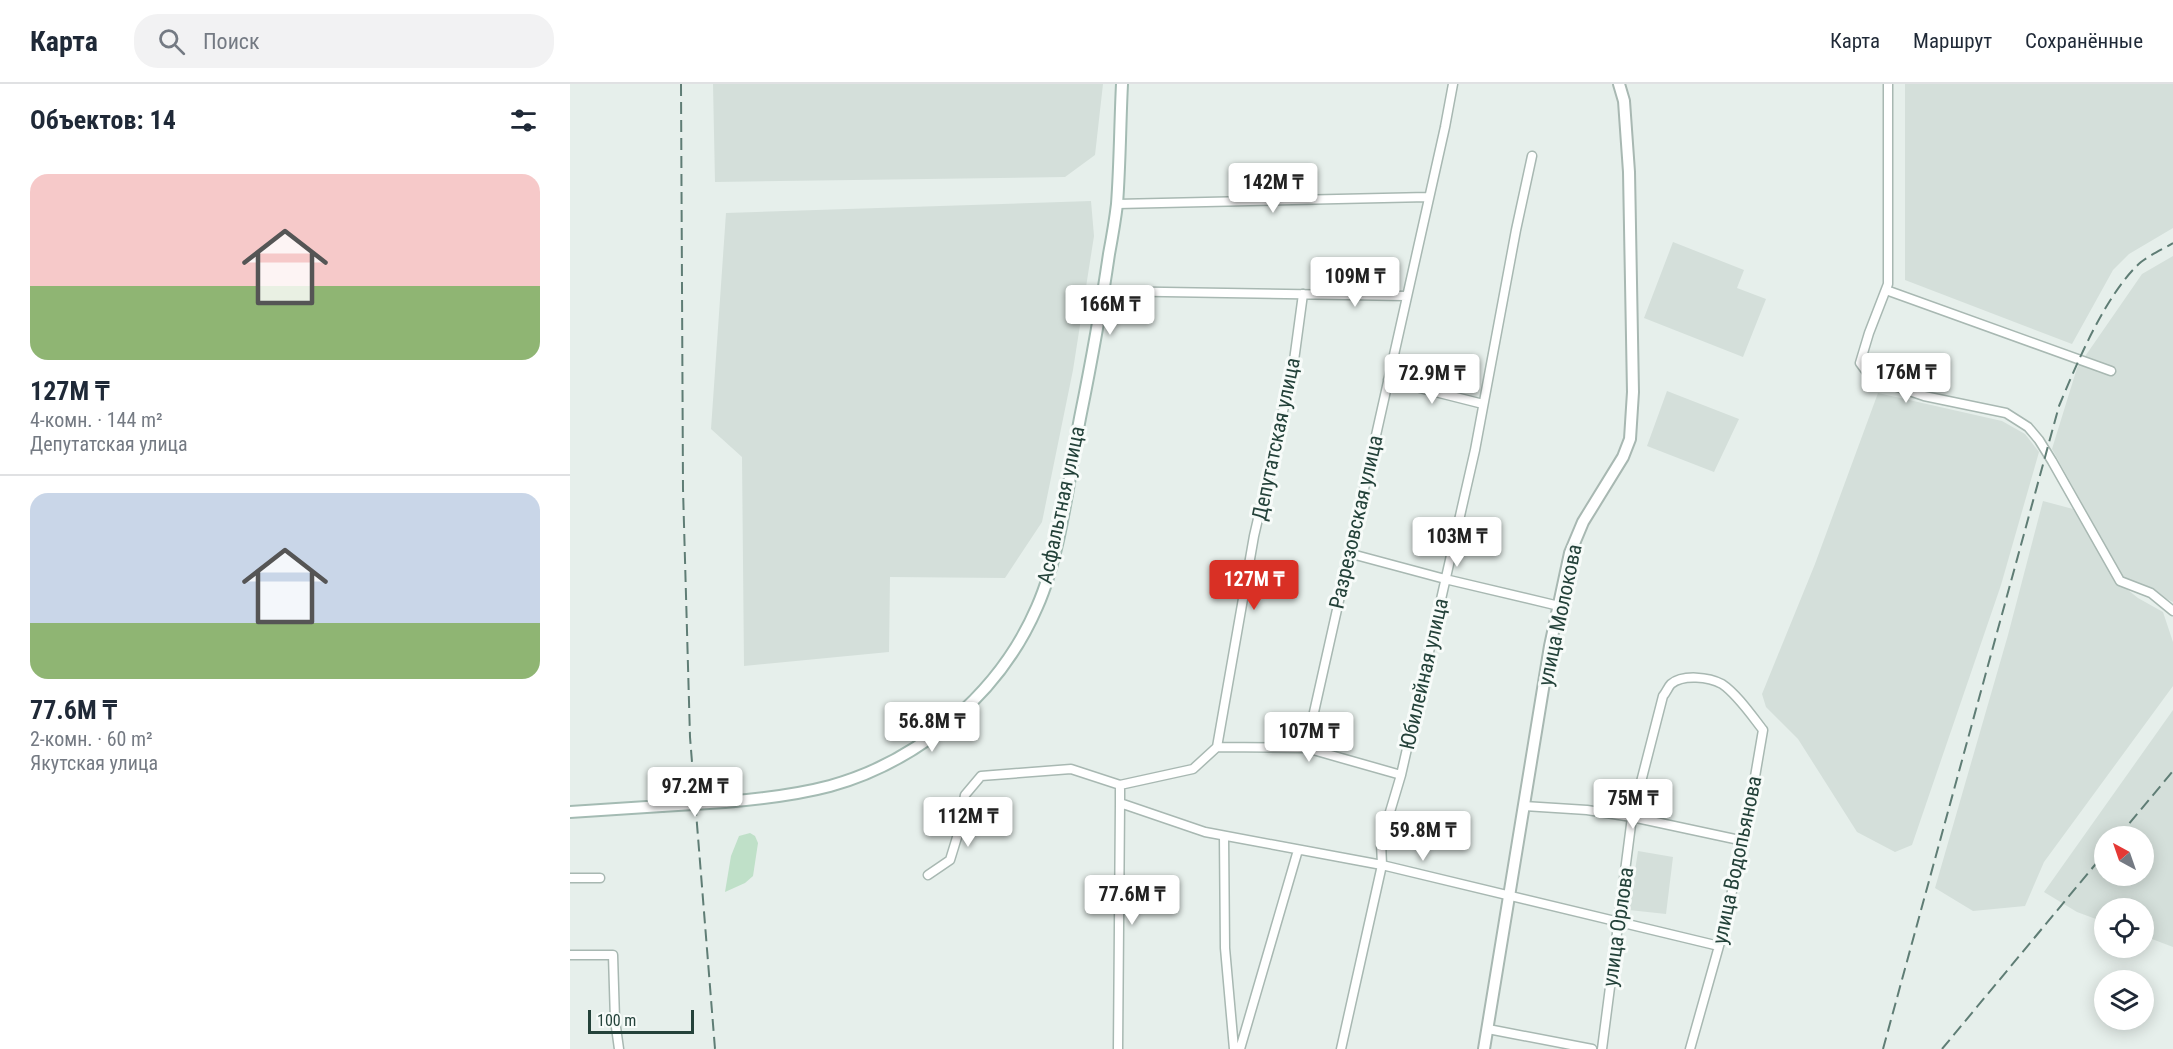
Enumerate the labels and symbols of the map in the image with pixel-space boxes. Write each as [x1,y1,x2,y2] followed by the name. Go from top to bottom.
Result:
[1224,163,1322,214] pin: 142M ₸
[1306,257,1404,308] pin: 109M ₸
[1061,285,1159,336] pin: 166M ₸
[1857,353,1955,404] pin: 176M ₸
[1377,354,1487,405] pin: 72.9M ₸
[1247,356,1305,522] street label: Депутатская улица
[1033,424,1089,586] street label: Асфальтная улица
[1324,433,1388,611] street label: Разрезовская улица
[1408,517,1506,568] pin: 103M ₸
[1533,542,1587,688] street label: улица Молокова
[1205,560,1303,611] pin: 127M ₸
[1395,596,1453,752] street label: Юбилейная улица
[877,702,987,753] pin: 56.8M ₸
[1260,712,1358,763] pin: 107M ₸
[640,767,750,818] pin: 97.2M ₸
[1707,774,1767,946] street label: улица Водопьянова
[1591,779,1675,830] pin: 75M ₸
[919,797,1017,848] pin: 112M ₸
[1368,811,1478,862] pin: 59.8M ₸
[2094,826,2154,886] north arrow
[1598,866,1638,988] street label: улица Орлова
[1077,875,1187,926] pin: 77.6M ₸
[588,1007,694,1034] scale bar

